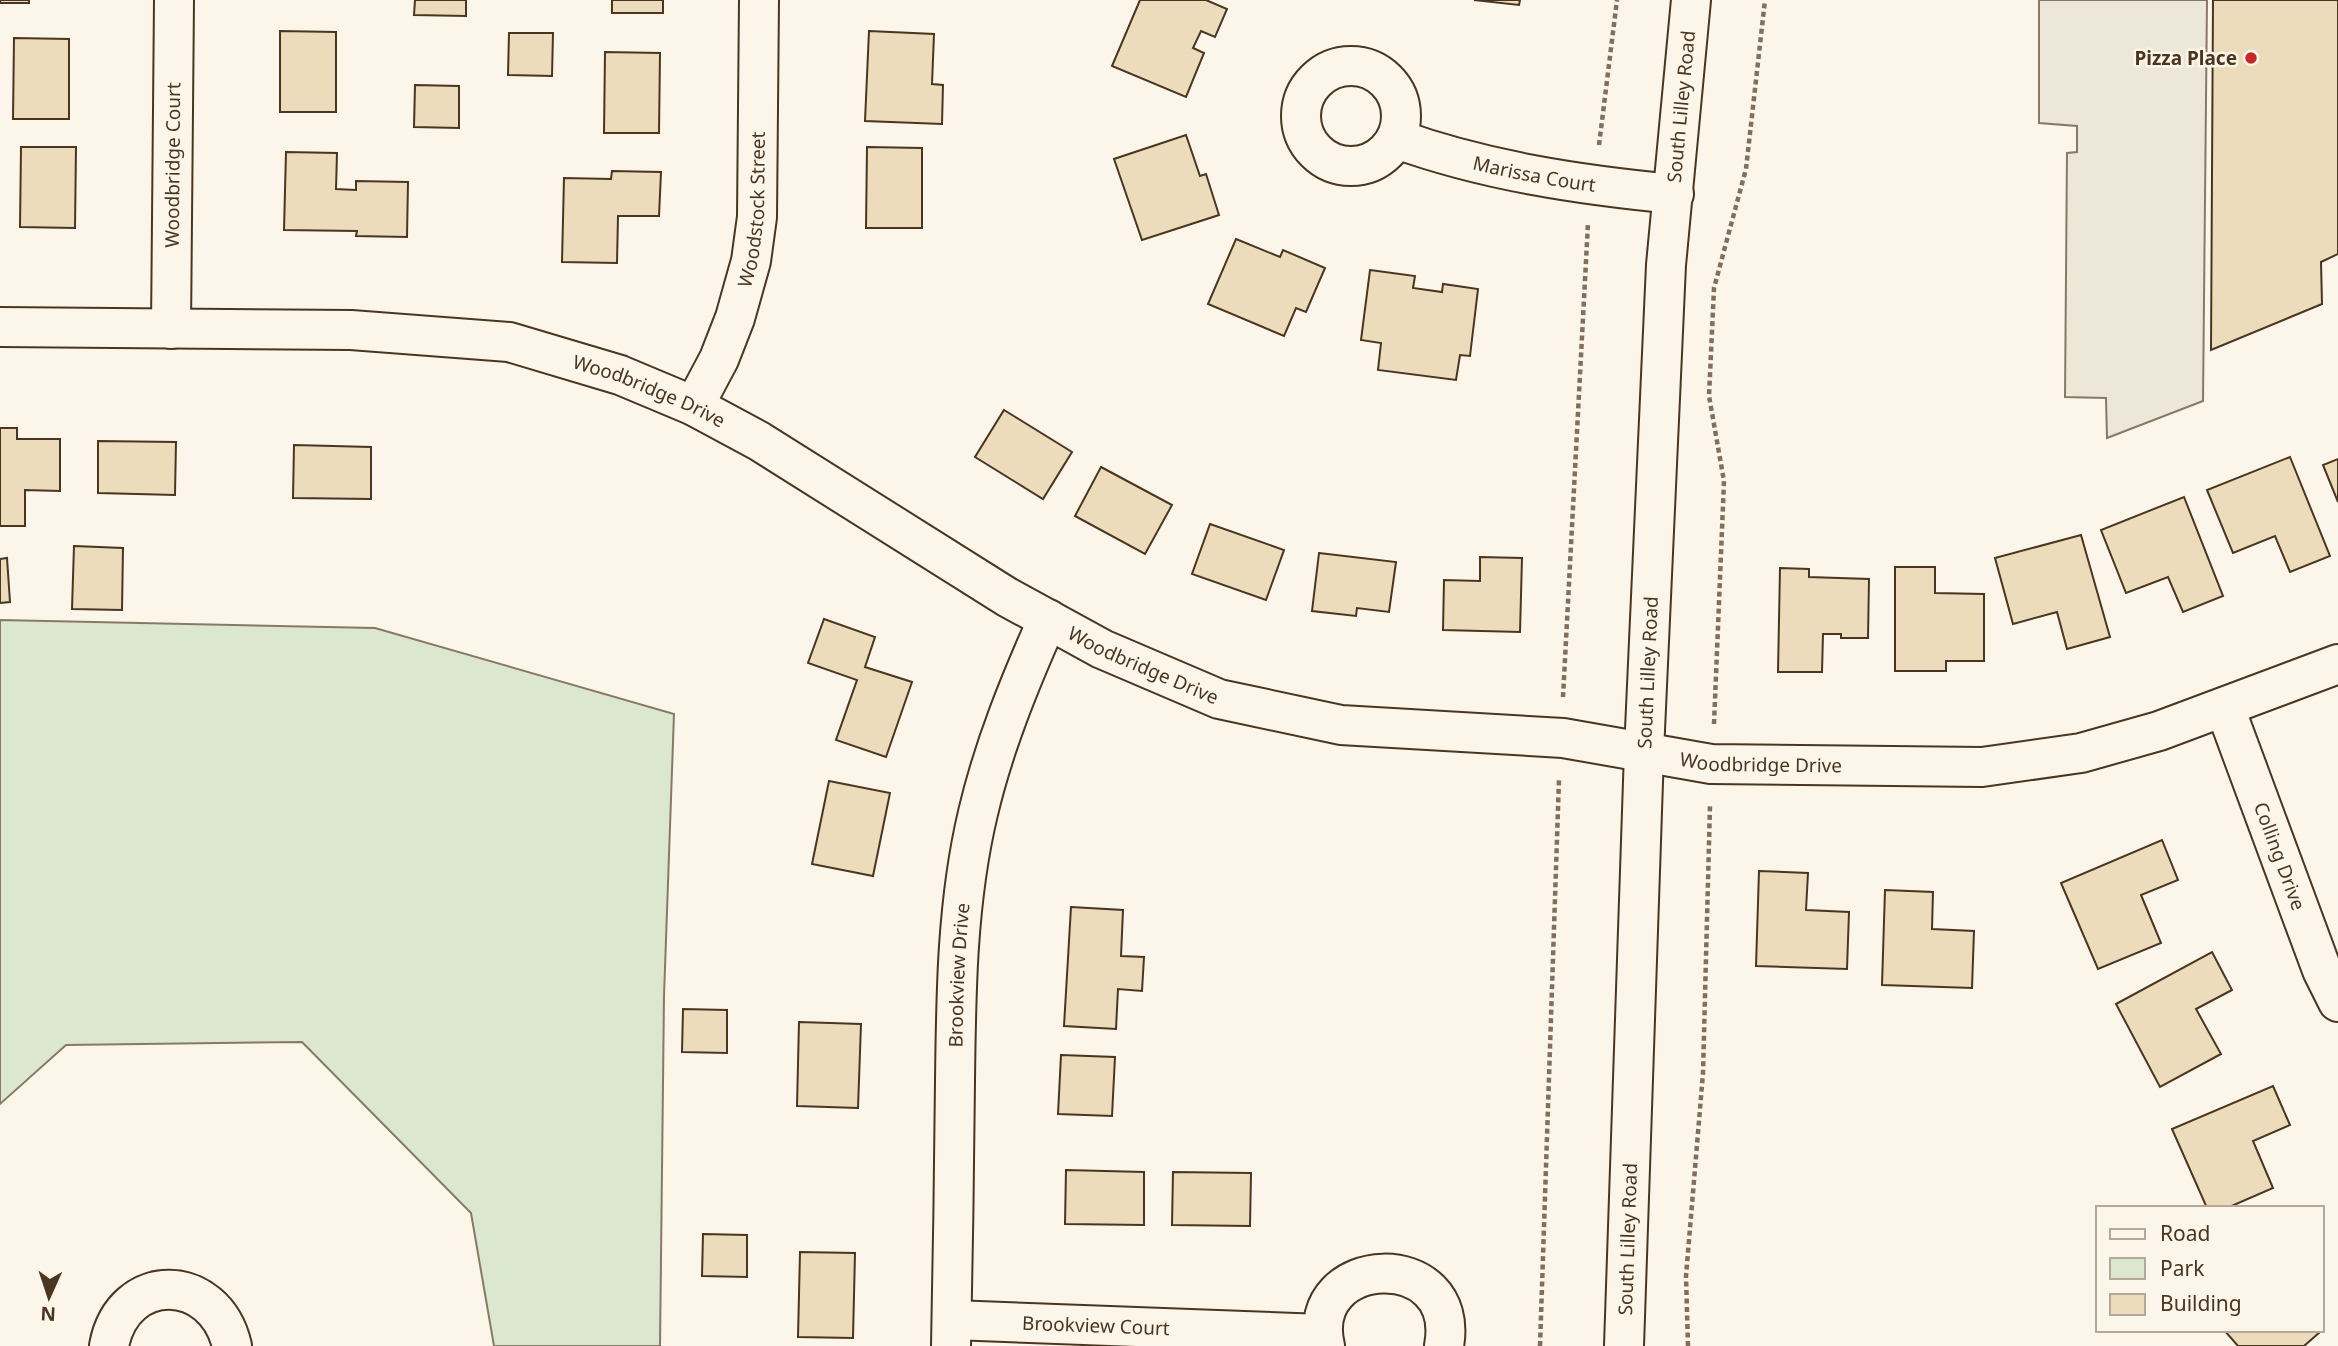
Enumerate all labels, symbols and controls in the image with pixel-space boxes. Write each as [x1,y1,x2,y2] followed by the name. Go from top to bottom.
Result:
[1661,29,1701,184] street label: South Lilley Road
[2134,45,2237,71] place label: Pizza Place
[2243,50,2259,66] marker: Pizza Place
[159,82,186,248] street label: Woodbridge Court
[731,131,771,290] street label: Woodstock Street
[1470,149,1598,198] street label: Marissa Court
[570,349,730,433] street label: Woodbridge Drive
[1631,596,1664,749] street label: South Lilley Road
[1063,620,1223,710] street label: Woodbridge Drive
[1678,746,1842,778] street label: Woodbridge Drive
[2248,798,2312,914] street label: Colling Drive
[942,902,976,1048] street label: Brookview Drive
[1612,1162,1643,1316] street label: South Lilley Road
[2096,1206,2324,1332] legend
[2160,1219,2210,1247] text: Road
[2160,1254,2205,1282] text: Park
[14,1262,84,1332] north arrow
[2160,1289,2242,1317] text: Building
[40,1301,57,1327] text: N
[1022,1310,1170,1341] street label: Brookview Court

